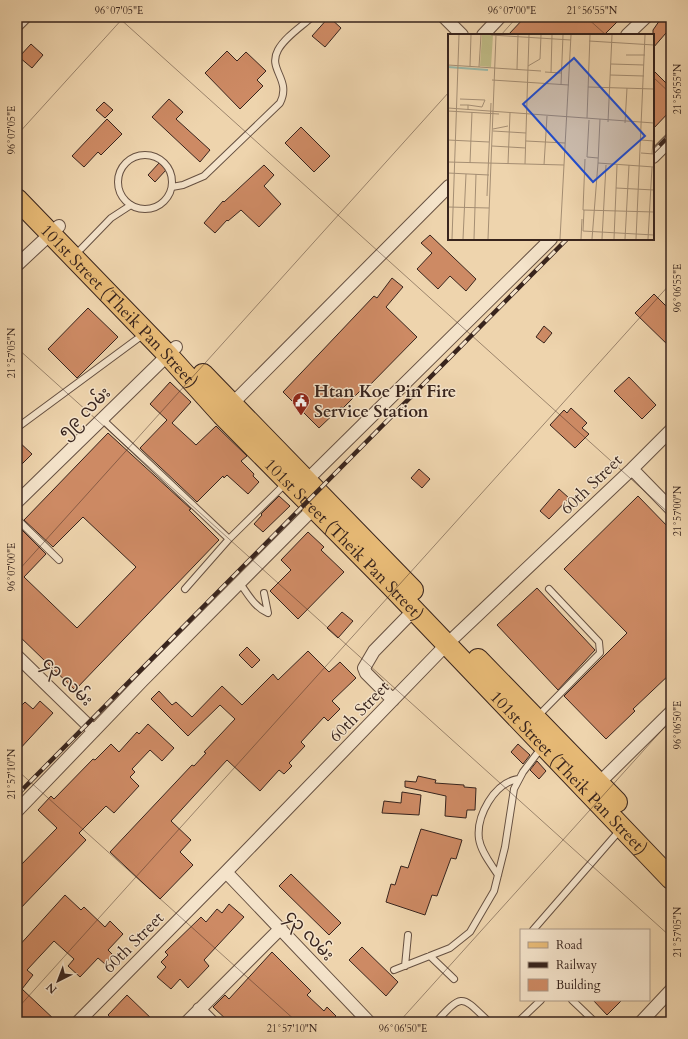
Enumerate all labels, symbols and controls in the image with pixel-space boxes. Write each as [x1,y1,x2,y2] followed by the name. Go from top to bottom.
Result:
[95,4,143,18] text: 96°07'05"E
[488,4,536,18] text: 96°07'00"E
[567,4,618,18] text: 21°56'55"N
[448,34,654,240] inset map
[671,63,685,114] text: 21°56'55"N
[5,106,19,154] text: 96°07'05"E
[35,219,203,393] street label: 101st Street (Theik Pan Street)
[671,264,685,312] text: 96°06'55"E
[5,327,19,378] text: 21°57'05"N
[314,380,456,423] place label: Htan Koe Pin Fire Service Station
[53,382,117,445] street label: ၅၉ လမ်း
[291,391,311,416] public building icon: Htan Koe Pin Fire Service Station
[555,449,628,520] street label: 60th Street
[259,453,429,625] street label: 101st Street (Theik Pan Street)
[671,485,685,536] text: 21°57'00"N
[5,543,19,591] text: 96°07'00"E
[36,652,98,713] street label: ၄၃ လမ်း
[324,675,395,747] street label: 60th Street
[485,686,653,860] street label: 101st Street (Theik Pan Street)
[671,701,685,749] text: 96°06'50"E
[5,748,19,799] text: 21°57'10"N
[279,905,339,967] street label: ၄၃ လမ်း
[98,906,169,978] street label: 60th Street
[671,906,685,957] text: 21°57'05"N
[520,929,650,1001] legend
[556,937,583,953] text: Road
[556,957,598,973] text: Railway
[38,961,78,1001] north arrow
[556,977,601,993] text: Building
[43,979,60,997] text: N
[267,1022,318,1036] text: 21°57'10"N
[379,1022,427,1036] text: 96°06'50"E

